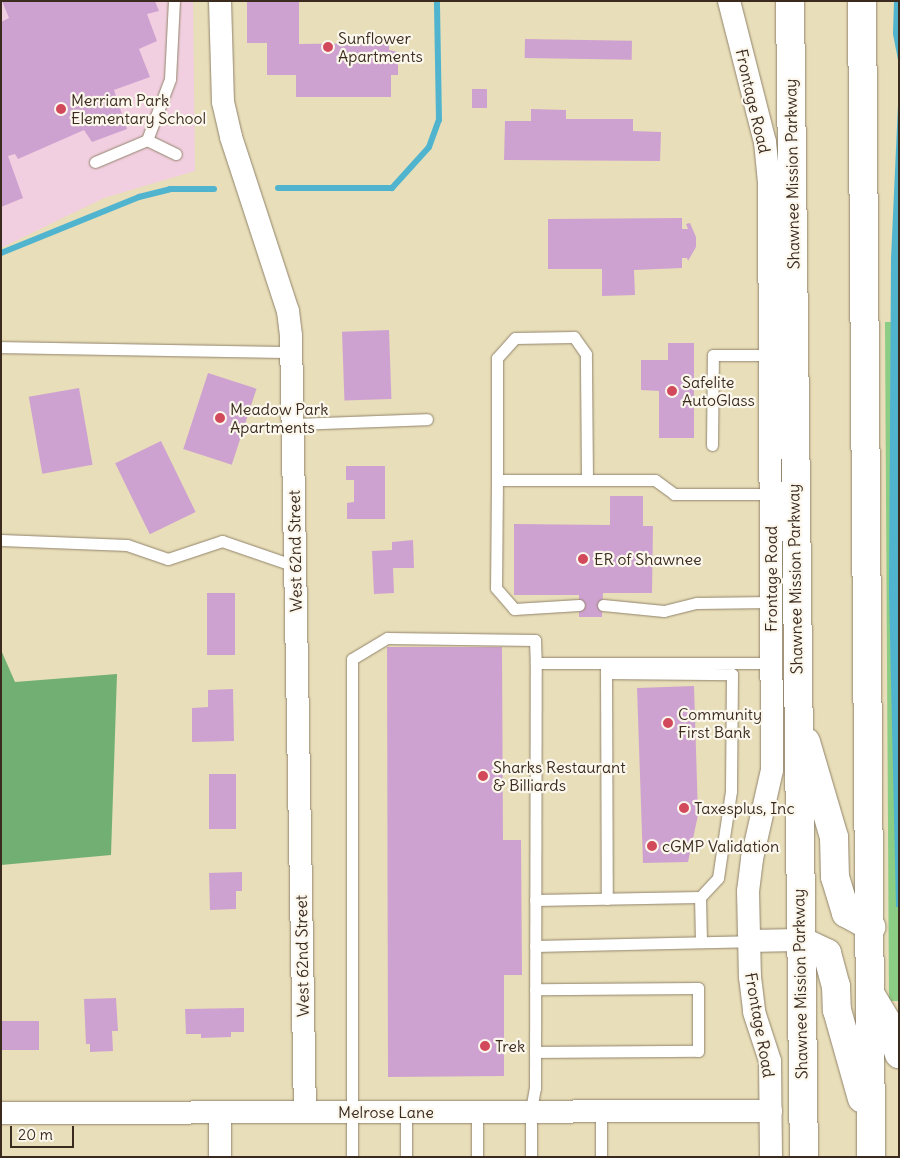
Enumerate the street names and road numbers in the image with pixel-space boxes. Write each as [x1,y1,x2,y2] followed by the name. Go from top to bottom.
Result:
[732,47,774,155] street label: Frontage Road
[781,79,803,269] street label: Shawnee Mission Parkway
[784,484,806,674] street label: Shawnee Mission Parkway
[284,490,306,612] street label: West 62nd Street
[761,526,781,632] street label: Frontage Road
[789,889,811,1079] street label: Shawnee Mission Parkway
[291,895,313,1017] street label: West 62nd Street
[741,971,779,1079] street label: Frontage Road
[338,1102,434,1122] street label: Melrose Lane

